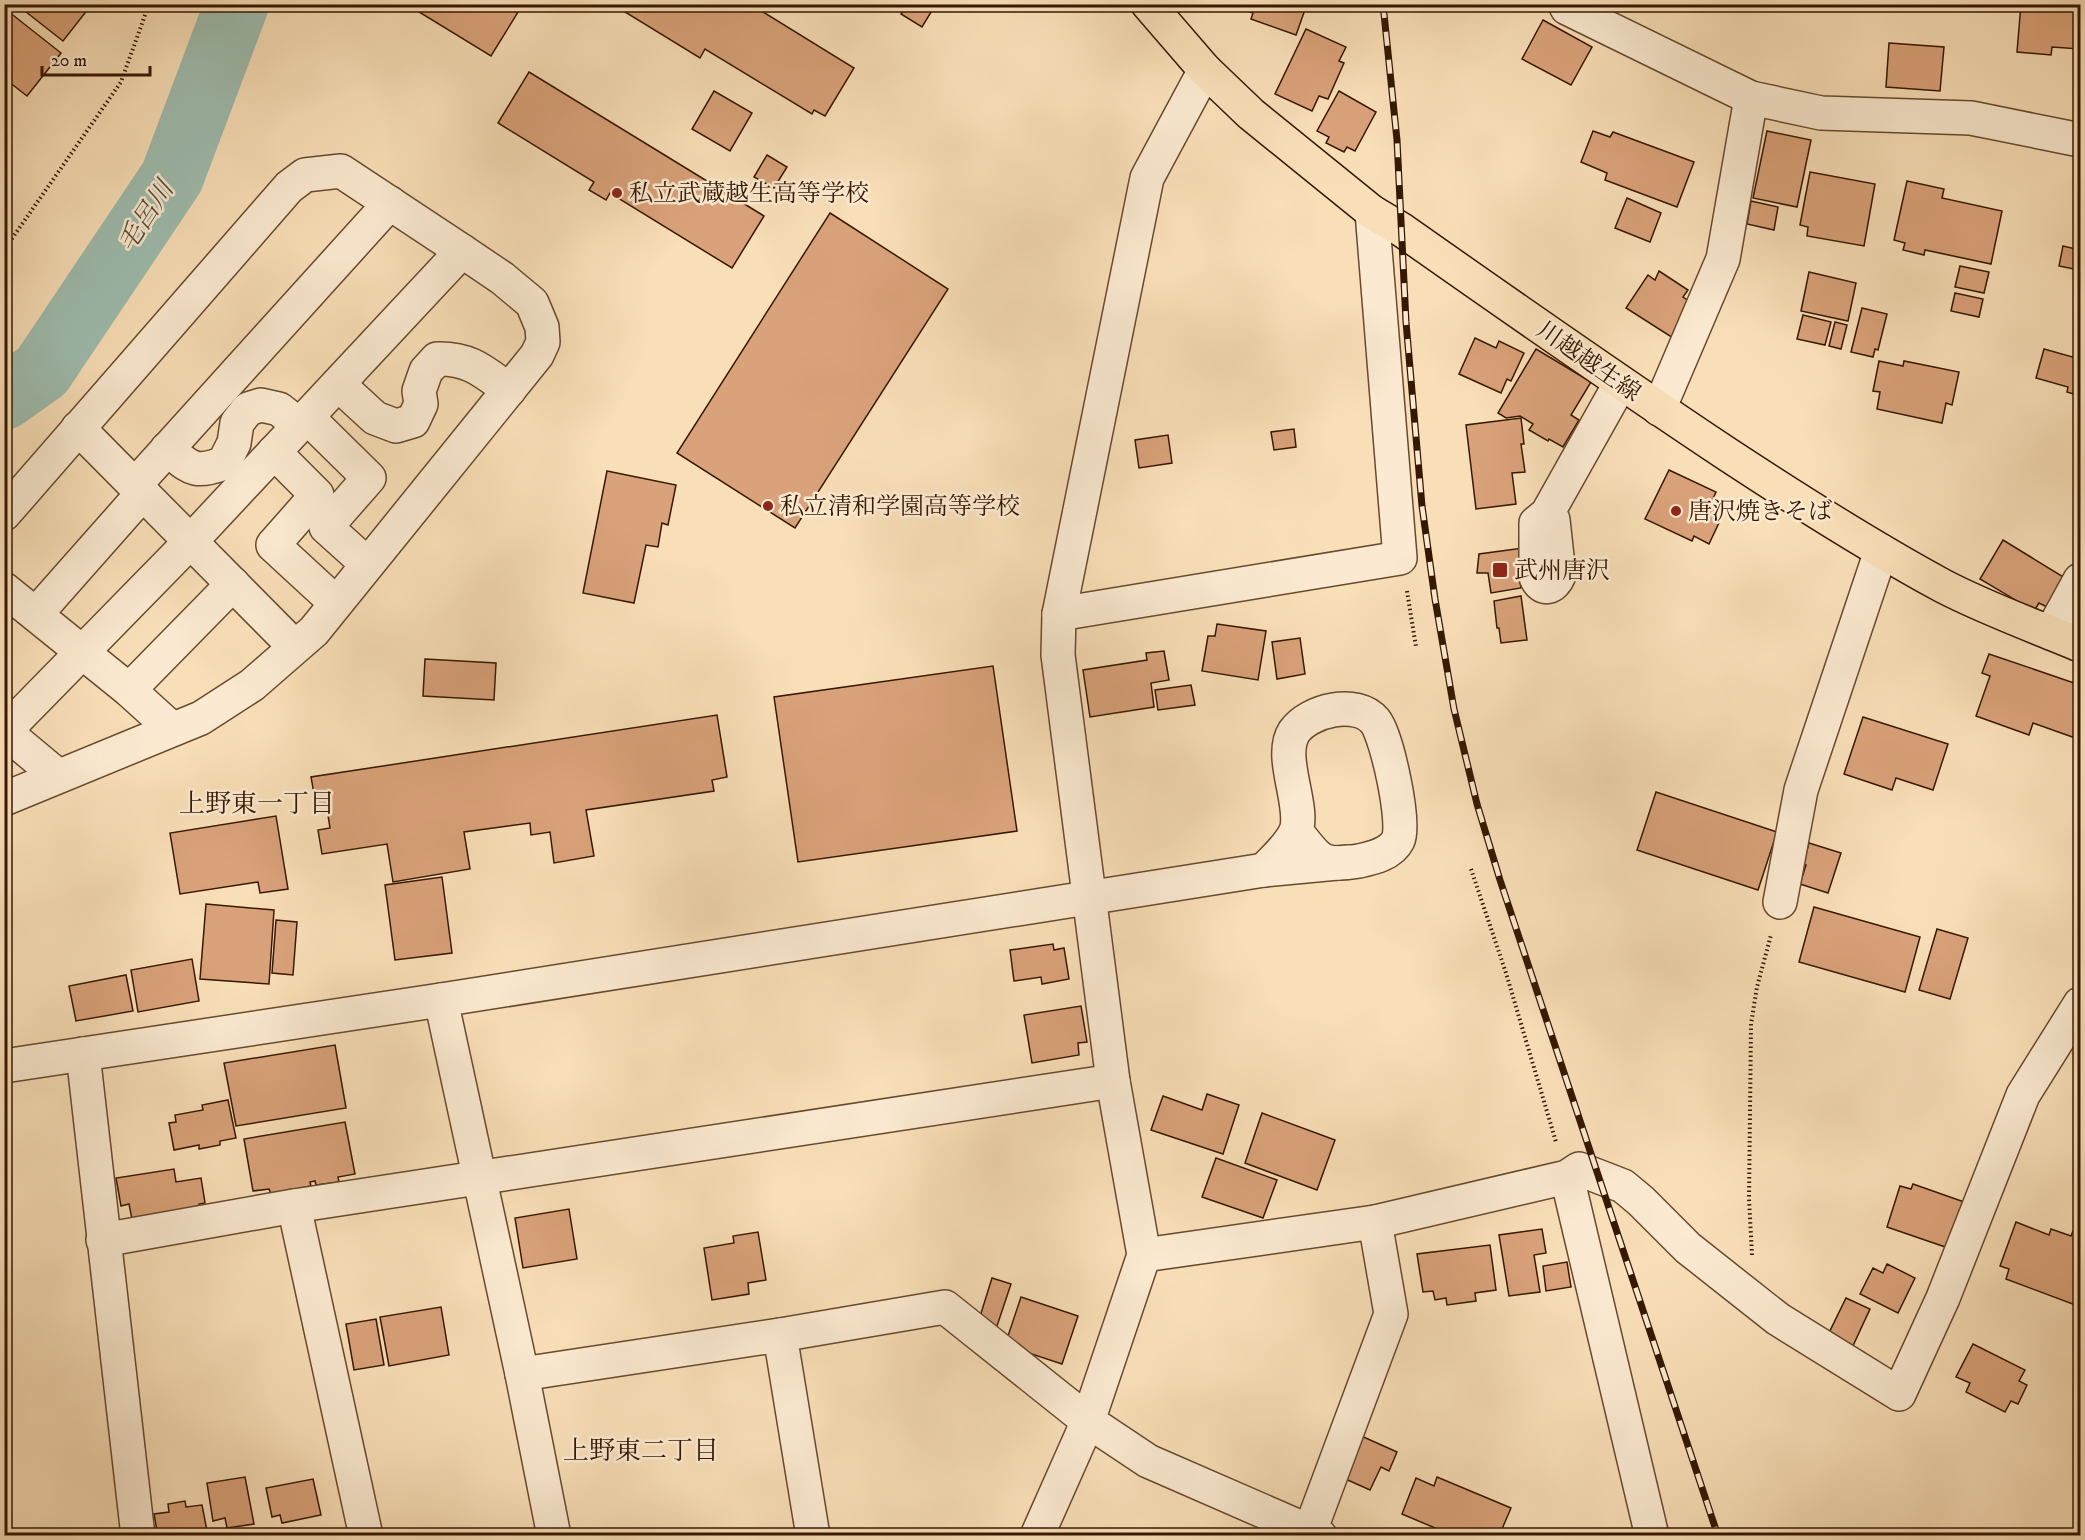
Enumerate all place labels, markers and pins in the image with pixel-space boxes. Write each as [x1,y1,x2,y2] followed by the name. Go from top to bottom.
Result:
[629,179,869,209] place label: 私立武蔵越生高等学校
[610,186,624,200] marker: 私立武蔵越生高等学校
[780,492,1020,522] place label: 私立清和学園高等学校
[1688,497,1832,527] place label: 唐沢焼きそば
[761,499,775,513] marker: 私立清和学園高等学校
[1669,504,1683,518] marker: 唐沢焼きそば
[1514,556,1610,586] place label: 武州唐沢
[1491,561,1509,579] marker: 武州唐沢

